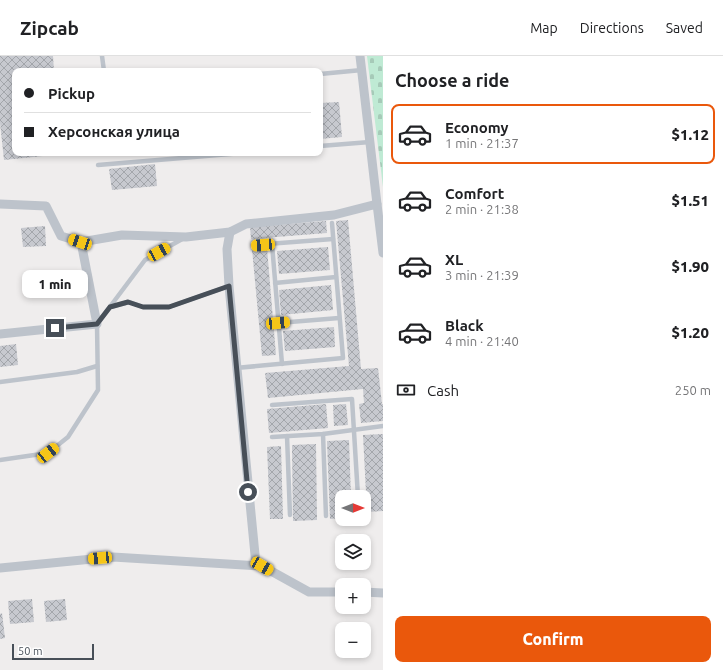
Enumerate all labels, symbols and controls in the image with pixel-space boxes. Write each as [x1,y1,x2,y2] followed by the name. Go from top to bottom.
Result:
[20,17,79,39] text: Zipcab
[530,20,558,36] text: Map
[580,20,644,36] text: Directions
[666,20,703,36] text: Saved
[395,70,509,90] text: Choose a ride
[48,85,95,102] text: Pickup
[397,116,433,152] icon: car
[445,119,509,136] text: Economy
[48,123,180,140] text: Херсонская улица
[671,126,709,143] text: $1.12
[445,136,519,150] text: 1 min · 21:37
[397,182,433,218] icon: car
[445,185,504,202] text: Comfort
[671,192,709,209] text: $1.51
[445,202,519,216] text: 2 min · 21:38
[67,233,93,251] car
[251,238,275,252] car
[146,241,172,263] car
[397,248,433,284] icon: car
[445,251,463,268] text: XL
[671,258,709,275] text: $1.90
[445,268,519,282] text: 3 min · 21:39
[22,270,88,298] callout: 1 min
[38,277,72,291] text: 1 min
[397,314,433,350] icon: car
[266,316,290,330] car
[445,317,484,334] text: Black
[46,319,64,337] route end
[671,324,709,341] text: $1.20
[445,334,519,348] text: 4 min · 21:40
[395,379,417,401] icon: cash
[427,382,459,399] text: Cash
[675,383,711,397] text: 250 m
[35,441,61,465] car
[239,483,257,501] route start
[335,490,371,526] north arrow
[335,490,371,658] map controls
[335,534,371,570] button: layers
[88,551,112,565] car
[249,555,275,577] car
[335,578,371,614] button: +
[395,616,711,662] button: Confirm
[335,622,371,658] button: −
[12,642,94,661] scale bar
[18,645,42,657] text: 50 m

